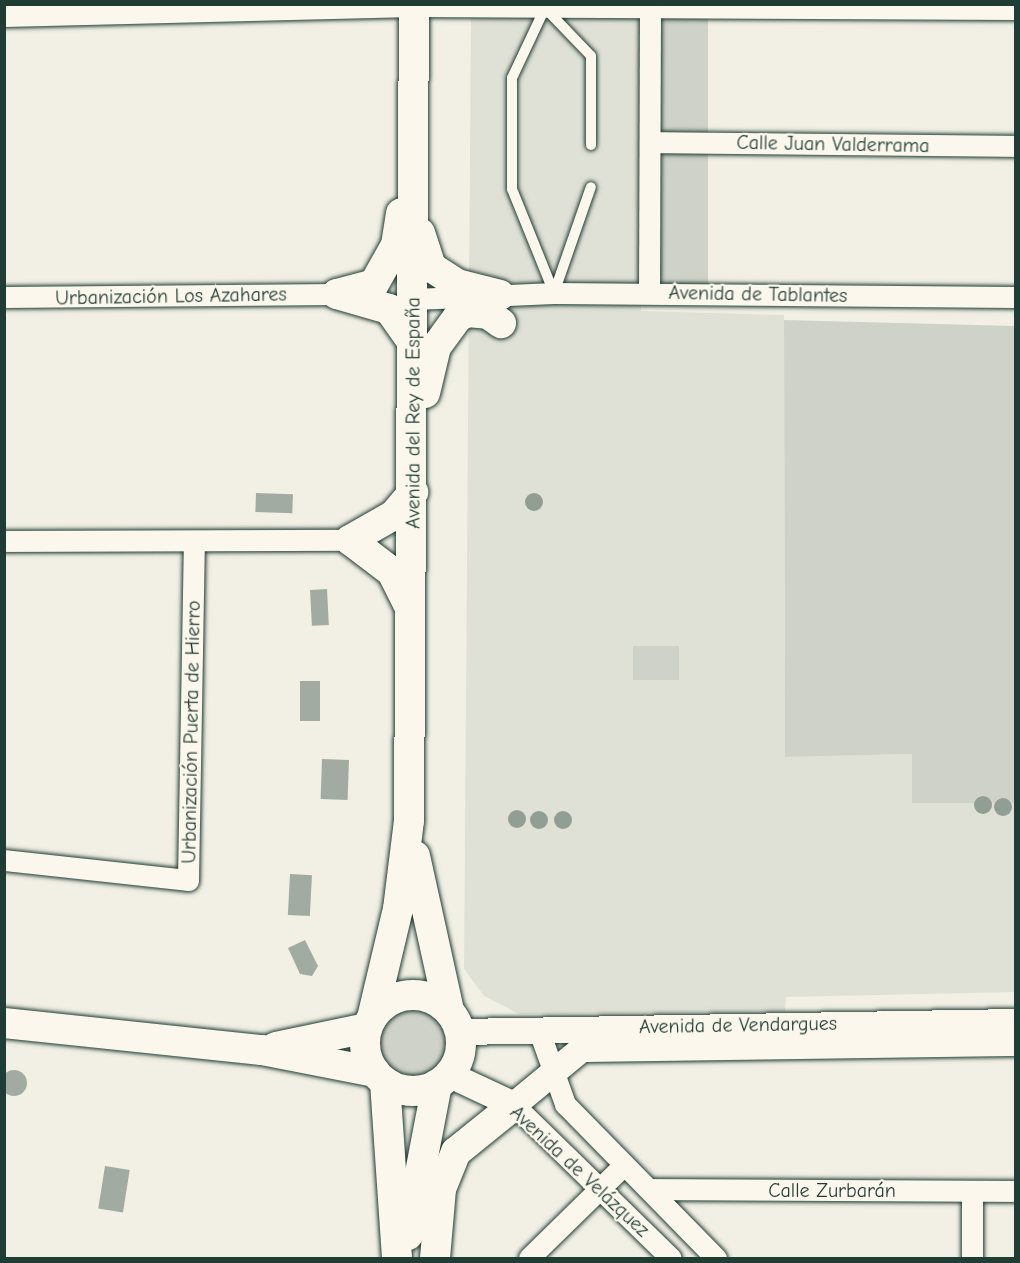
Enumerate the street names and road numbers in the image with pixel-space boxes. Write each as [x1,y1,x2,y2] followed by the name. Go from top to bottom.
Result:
[736,130,930,158] street label: Calle Juan Valderrama
[668,280,848,308] street label: Avenida de Tablantes
[55,282,287,310] street label: Urbanización Los Azahares
[401,297,425,529] street label: Avenida del Rey de España
[177,600,205,864] street label: Urbanización Puerta de Hierro
[639,1011,837,1039] street label: Avenida de Vendargues
[505,1100,655,1242] street label: Avenida de Velázquez
[768,1178,896,1202] street label: Calle Zurbarán

